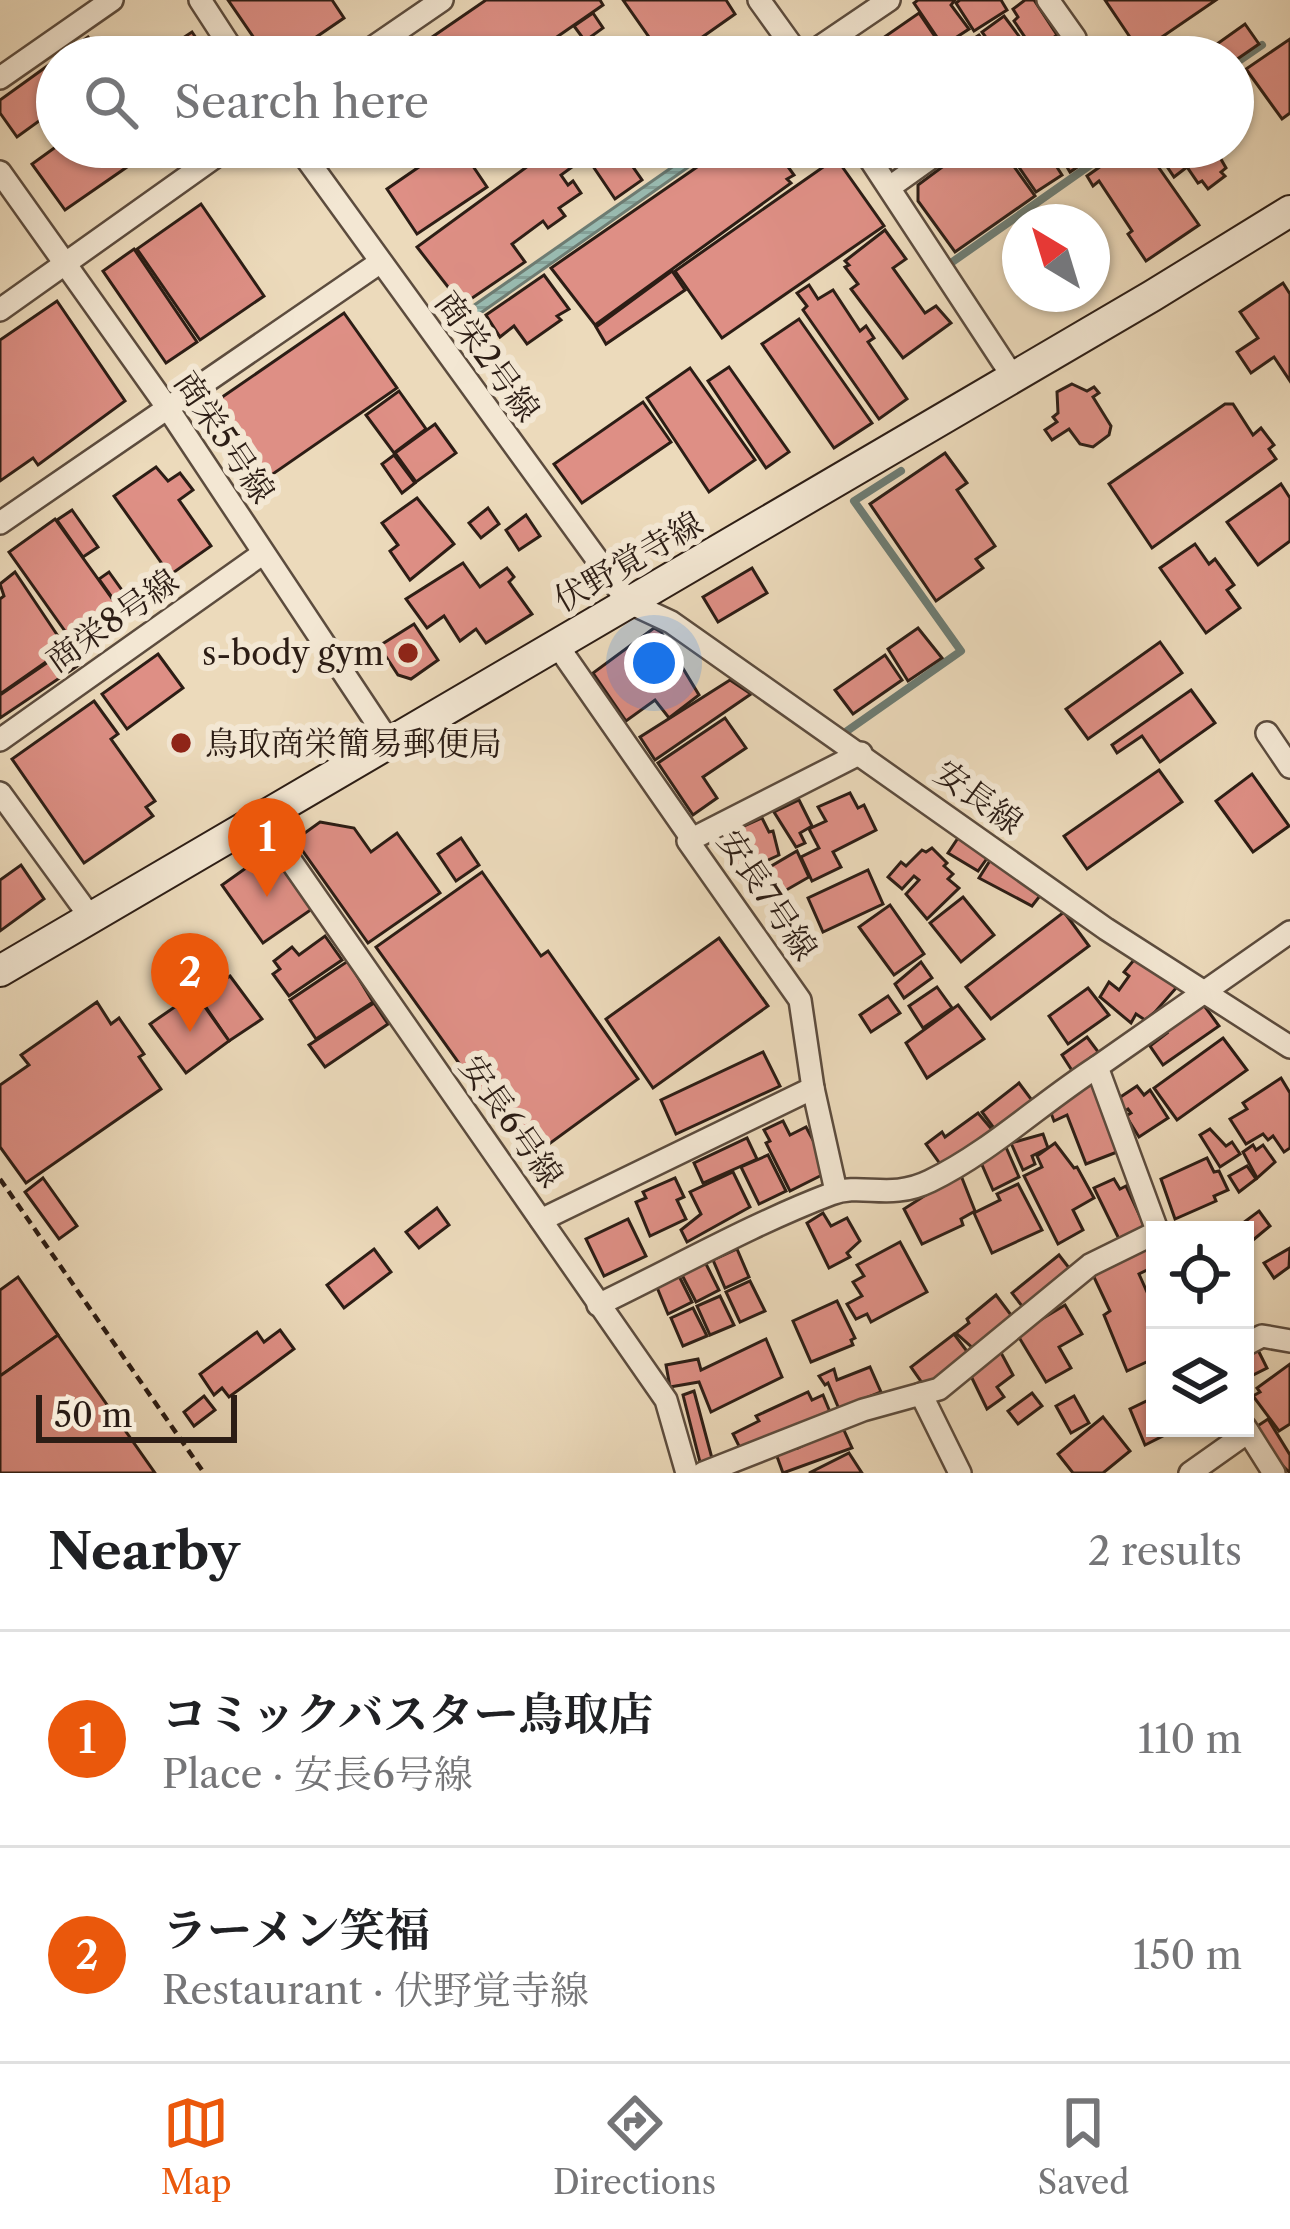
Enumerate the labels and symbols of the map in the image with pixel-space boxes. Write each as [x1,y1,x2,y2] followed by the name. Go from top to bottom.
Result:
[1002,204,1110,312] north arrow
[427,283,549,429] street label: 商栄2号線
[166,364,283,511] street label: 商栄5号線
[547,502,710,620] street label: 伏野覚寺線
[38,560,186,681] street label: 商栄8号線
[202,633,384,674] place label: s-body gym
[624,633,684,693] your location
[395,640,421,666] marker: s-body gym
[205,723,502,764] place label: 鳥取商栄簡易郵便局
[168,730,194,756] marker: 鳥取商栄簡易郵便局
[927,752,1031,843] street label: 安長線
[228,798,306,897] pin: 1
[709,822,826,968] street label: 安長7号線
[151,933,229,1032] pin: 2
[451,1048,572,1195] street label: 安長6号線
[36,1389,237,1442] scale bar

